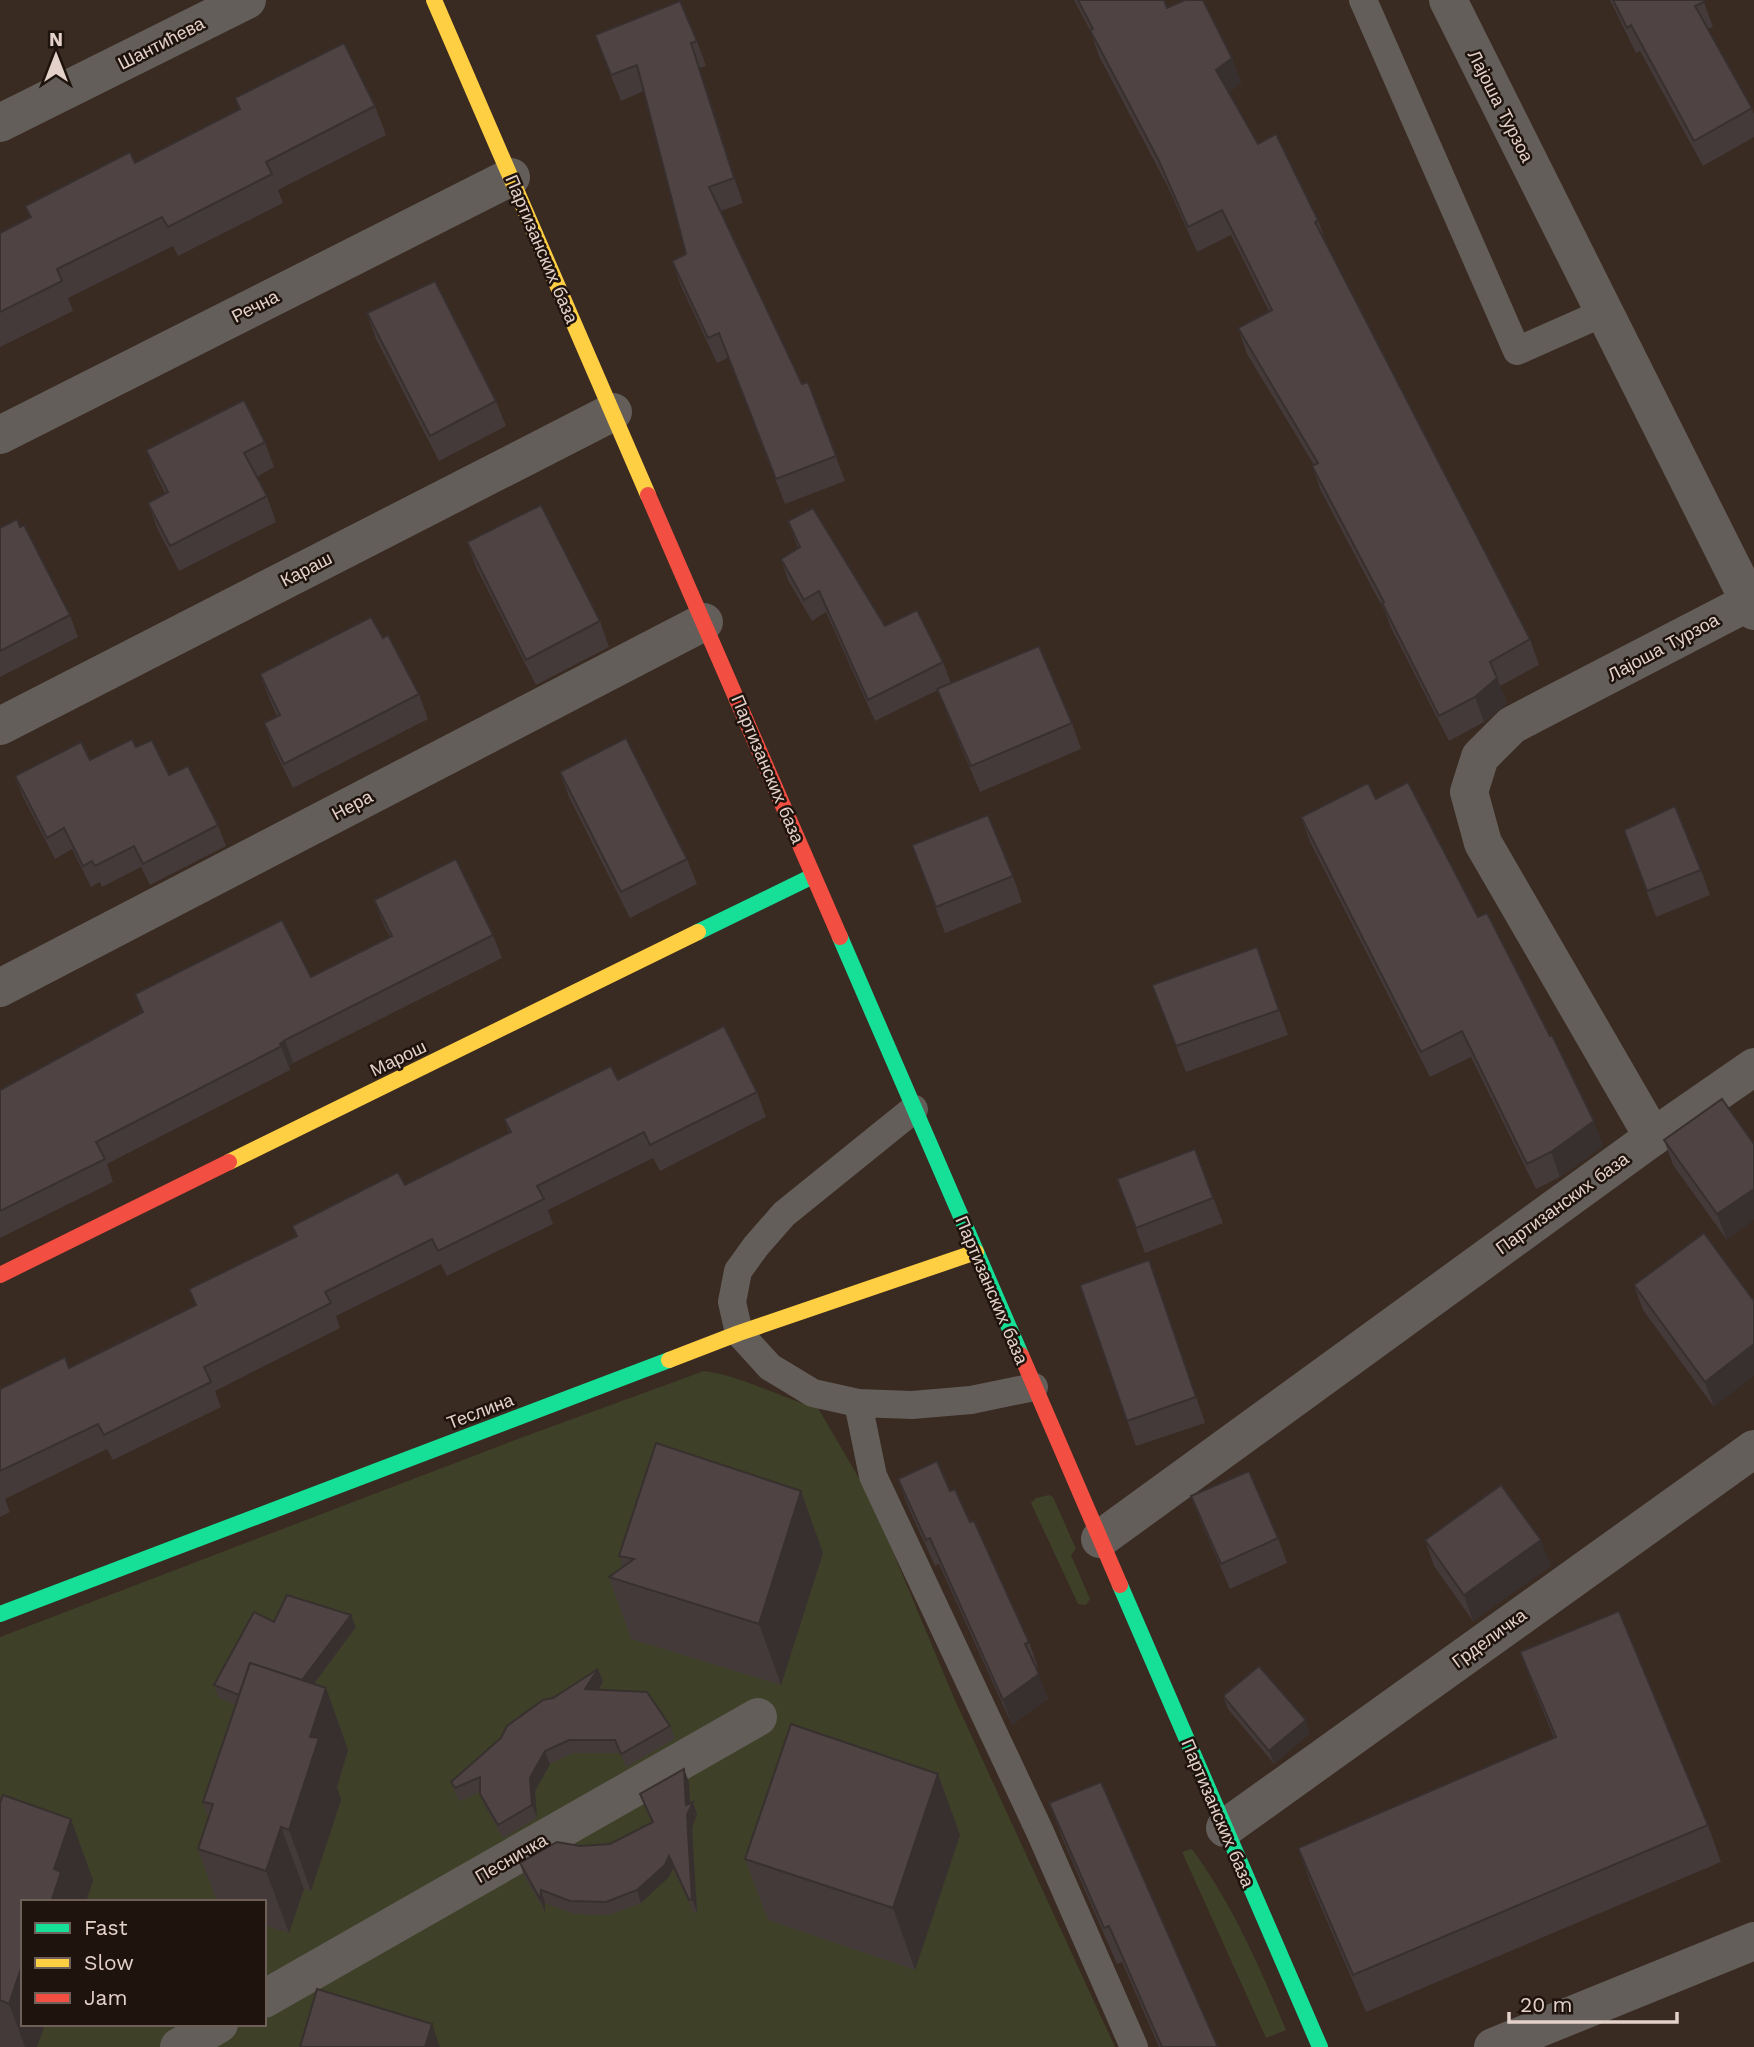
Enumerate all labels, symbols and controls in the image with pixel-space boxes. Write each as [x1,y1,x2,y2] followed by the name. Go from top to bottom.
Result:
[114,12,209,74] street label: Шантићева
[21,21,91,91] north arrow
[49,28,63,51] text: N
[1464,46,1539,166] street label: Лајоша Турзоа
[501,172,583,327] street label: Партизанских база
[228,285,283,327] street label: Речна
[277,547,335,591] street label: Караш
[1604,608,1723,685] street label: Лајоша Турзоа
[727,692,809,847] street label: Партизанских база
[328,785,377,824] street label: Нера
[367,1035,429,1081] street label: Марош
[1491,1147,1633,1258] street label: Партизанских база
[951,1213,1033,1368] street label: Партизанских база
[444,1388,517,1433] street label: Теслина
[1448,1604,1531,1672] street label: Грделичка
[1177,1736,1259,1891] street label: Партизанских база
[471,1829,552,1887] street label: Песничка
[21,1900,266,2026] legend
[84,1915,128,1940] text: Fast
[84,1950,134,1975] text: Slow
[1509,1980,1677,2024] scale bar
[84,1985,127,2010] text: Jam
[1520,1992,1572,2017] text: 20 m

